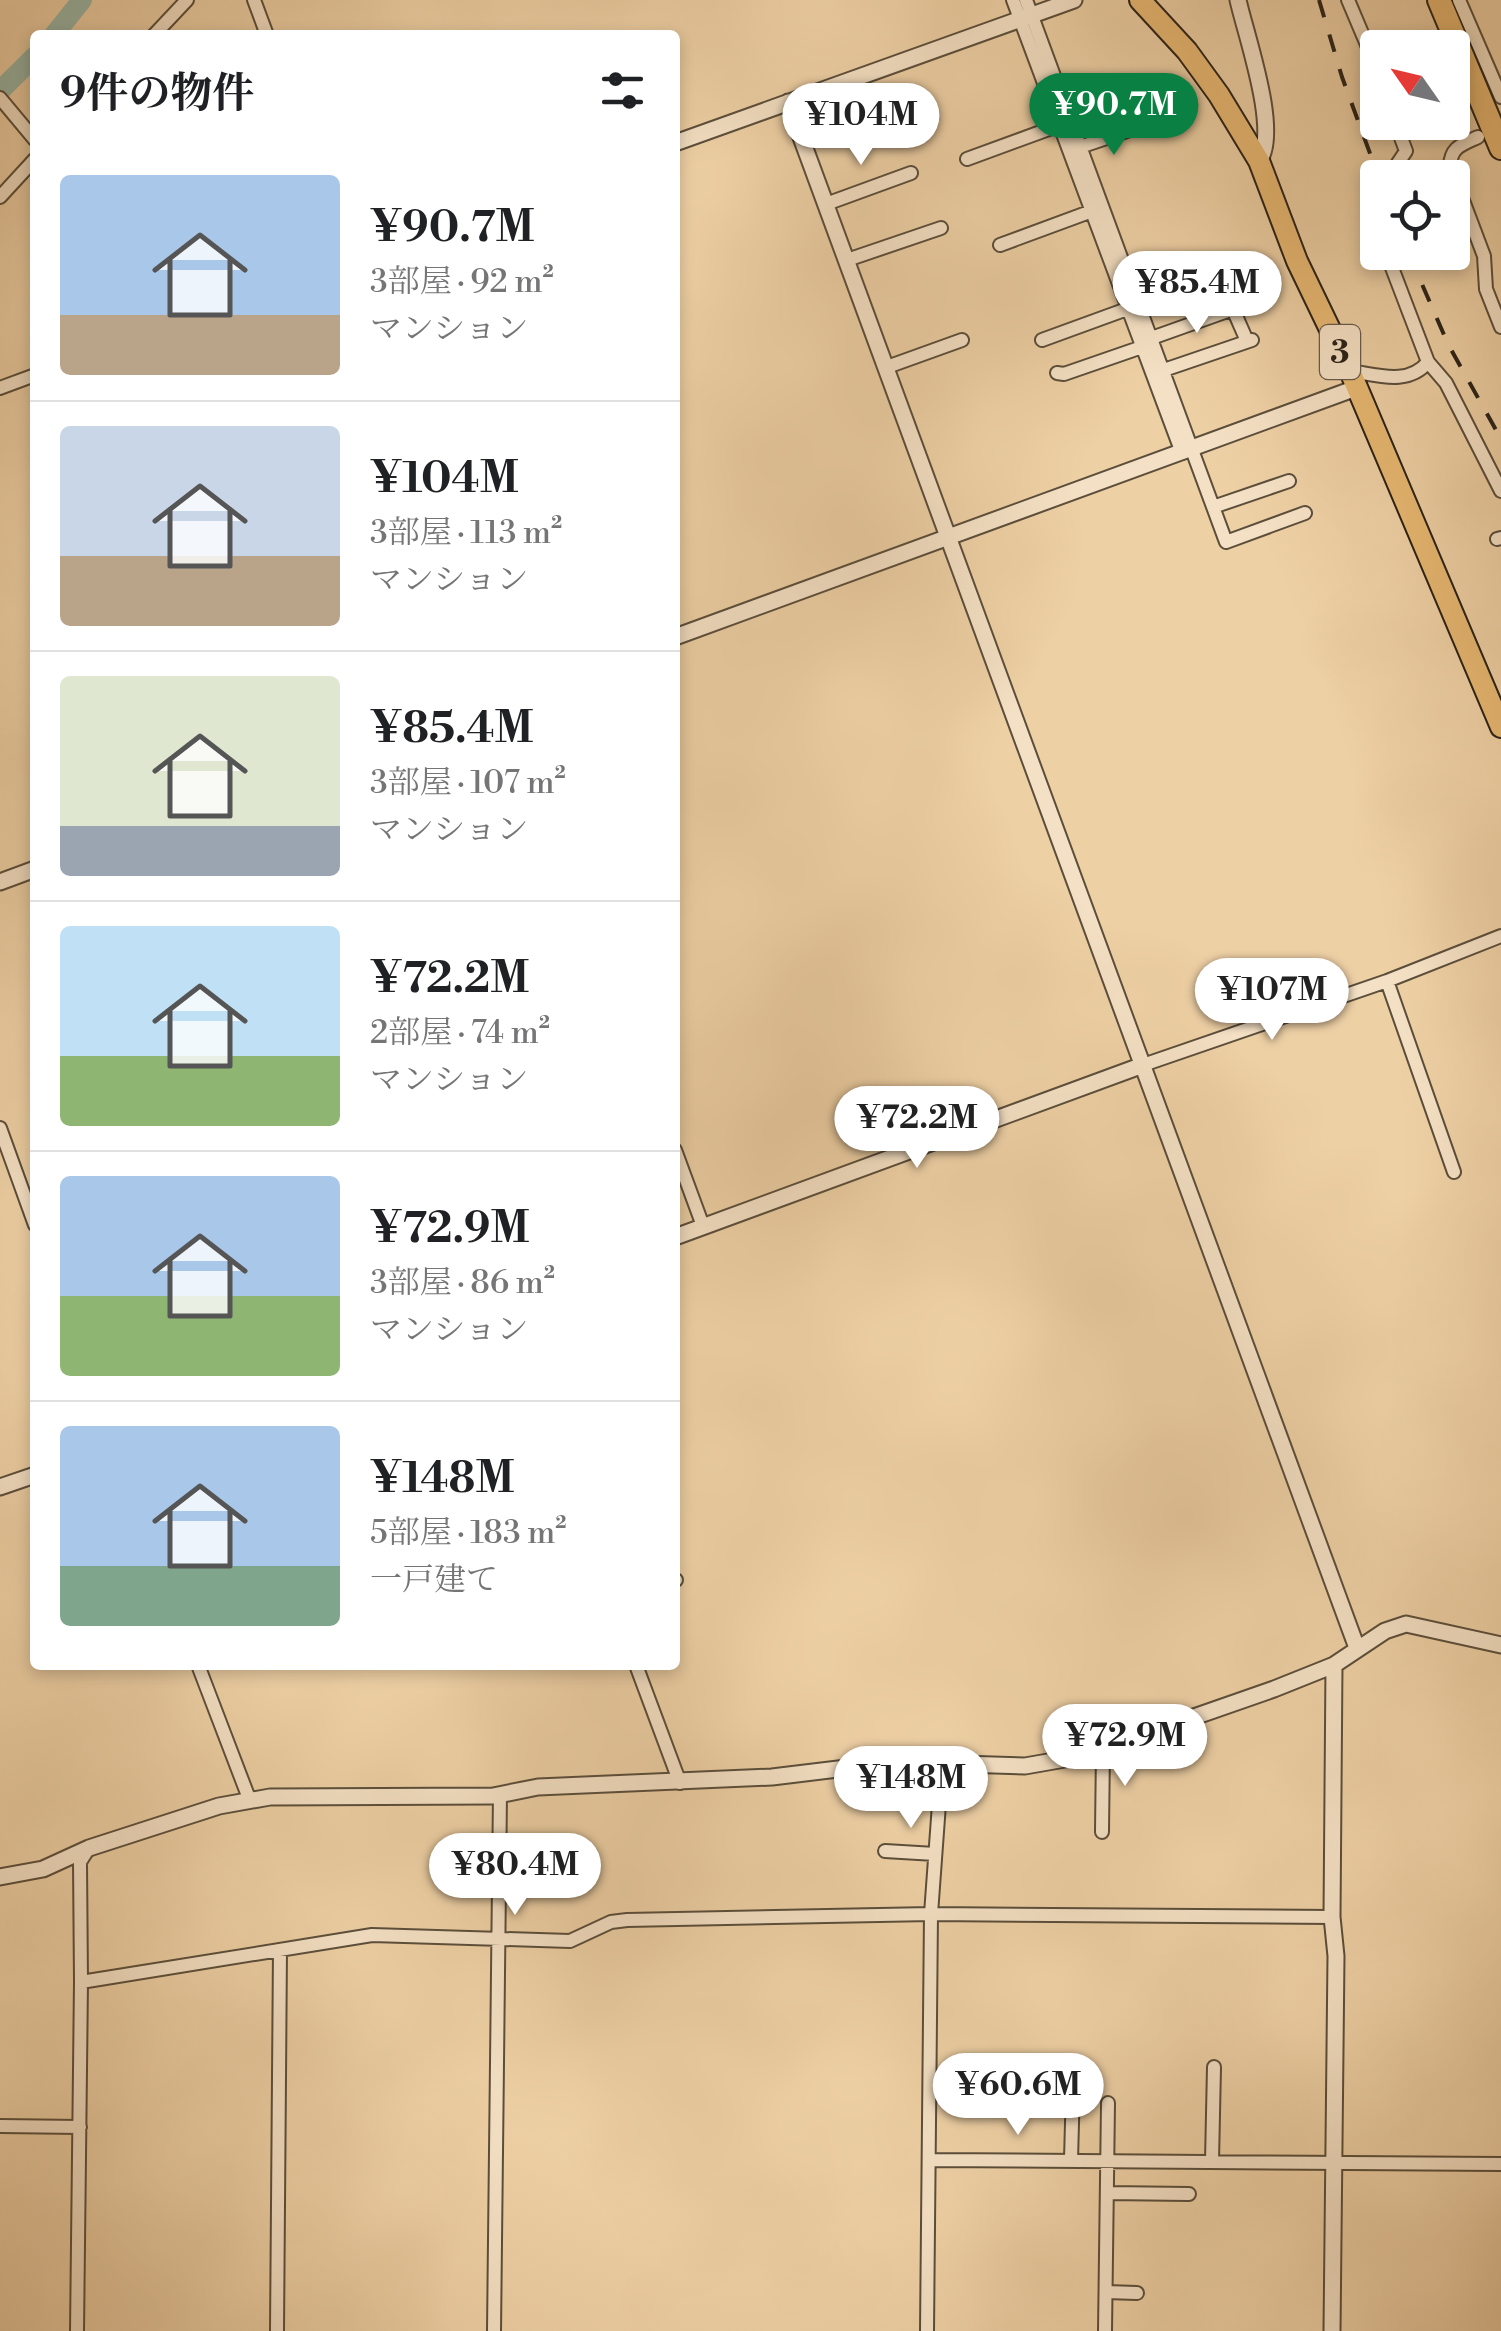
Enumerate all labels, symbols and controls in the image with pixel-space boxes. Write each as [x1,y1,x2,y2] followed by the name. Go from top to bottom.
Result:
[1360,30,1470,140] north arrow
[1360,30,1470,270] map controls
[595,63,650,118] icon: filters
[60,68,254,121] text: 9件の物件
[1033,73,1195,158] pin: ¥90.7M
[791,83,931,168] pin: ¥104M
[1051,85,1177,125] text: ¥90.7M
[804,95,918,135] text: ¥104M
[1360,160,1470,270] button: locate
[370,202,534,255] text: ¥90.7M
[140,215,260,335] icon: home
[1116,251,1278,336] pin: ¥85.4M
[370,262,554,302] text: 3部屋 · 92 m²
[1135,263,1259,303] text: ¥85.4M
[370,309,529,349] text: マンション
[1320,325,1360,379] road number: 3
[370,453,519,506] text: ¥104M
[140,466,260,586] icon: home
[370,513,562,553] text: 3部屋 · 113 m²
[370,560,529,600] text: マンション
[370,703,534,756] text: ¥85.4M
[140,716,260,836] icon: home
[370,763,566,803] text: 3部屋 · 107 m²
[370,810,529,850] text: マンション
[370,953,529,1006] text: ¥72.2M
[1202,958,1342,1043] pin: ¥107M
[140,966,260,1086] icon: home
[1217,970,1327,1010] text: ¥107M
[370,1013,550,1053] text: 2部屋 · 74 m²
[370,1060,529,1100] text: マンション
[836,1086,998,1171] pin: ¥72.2M
[856,1098,978,1138] text: ¥72.2M
[370,1203,529,1256] text: ¥72.9M
[140,1216,260,1336] icon: home
[370,1263,555,1303] text: 3部屋 · 86 m²
[370,1310,529,1350] text: マンション
[370,1453,514,1506] text: ¥148M
[140,1466,260,1586] icon: home
[370,1513,566,1553] text: 5部屋 · 183 m²
[370,1560,498,1600] text: 一戸建て
[1044,1704,1206,1789] pin: ¥72.9M
[1064,1716,1186,1756] text: ¥72.9M
[841,1746,981,1831] pin: ¥148M
[856,1758,966,1798] text: ¥148M
[434,1833,596,1918] pin: ¥80.4M
[451,1845,579,1885] text: ¥80.4M
[937,2053,1099,2138] pin: ¥60.6M
[955,2065,1081,2105] text: ¥60.6M

